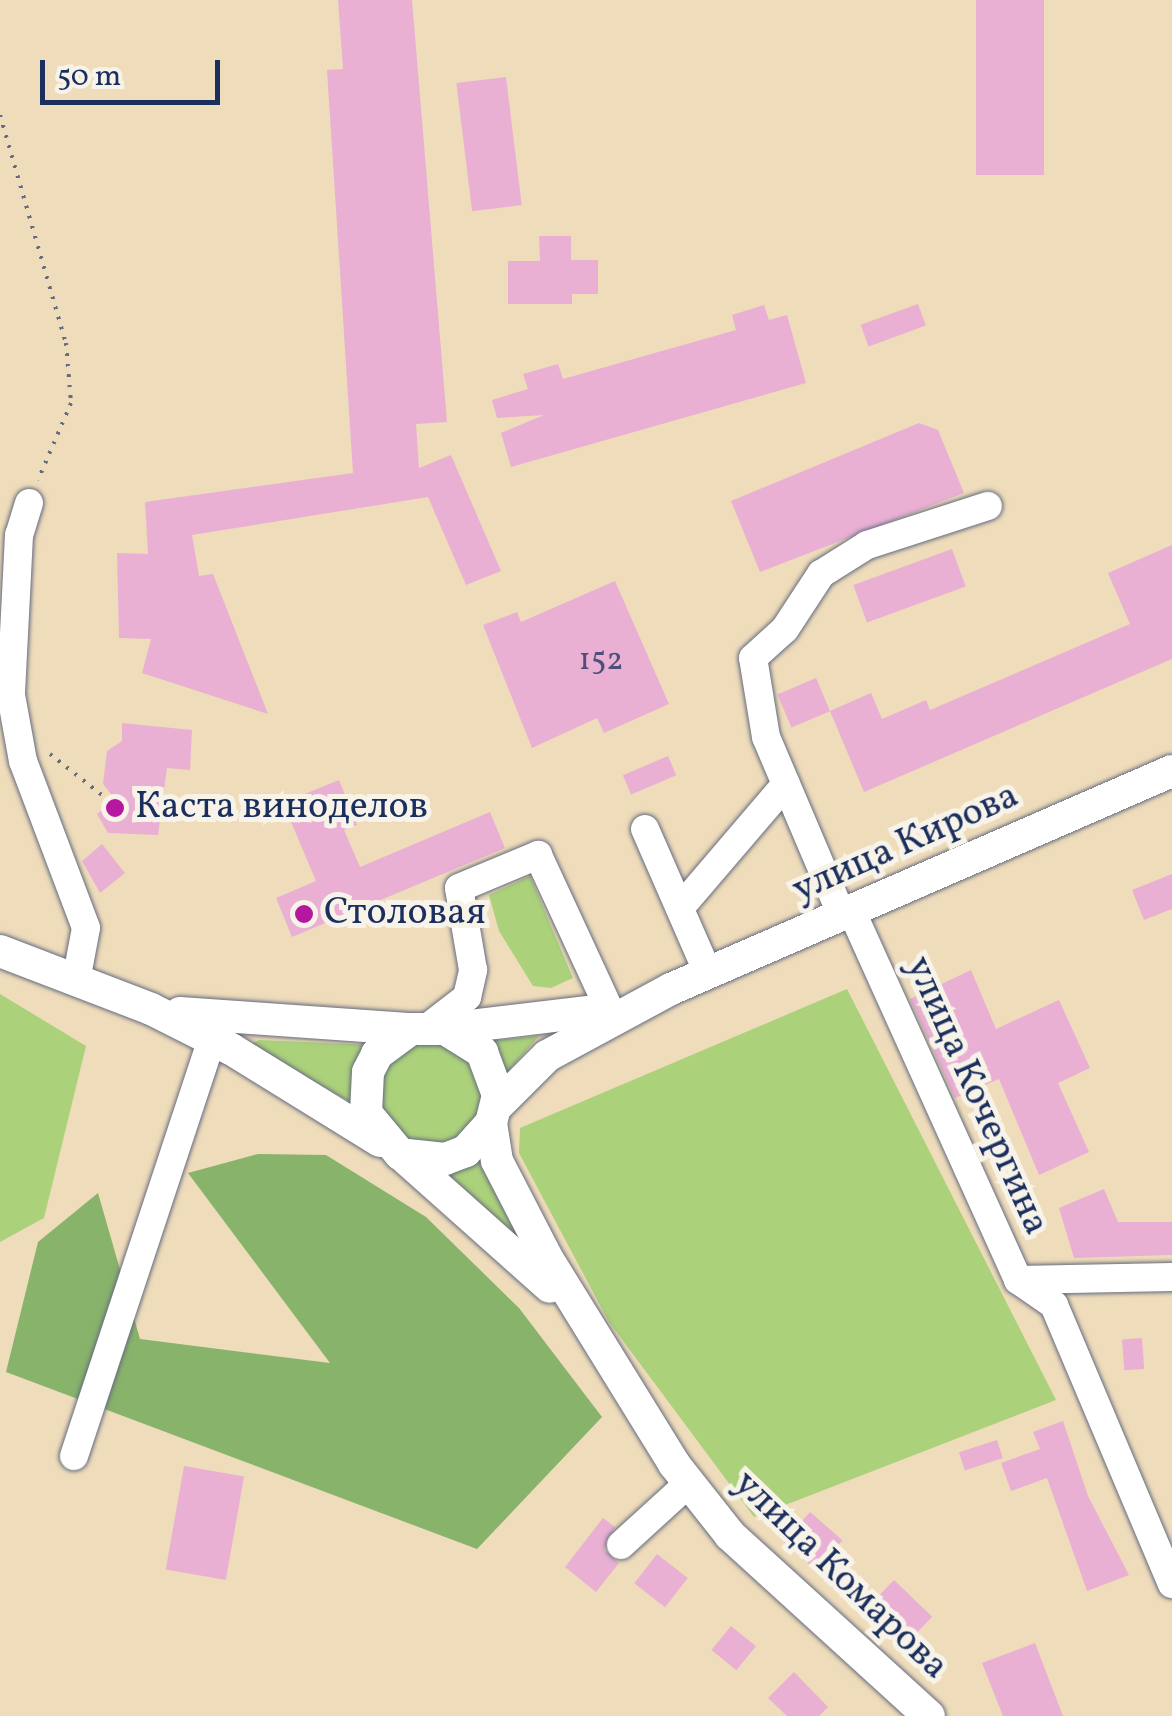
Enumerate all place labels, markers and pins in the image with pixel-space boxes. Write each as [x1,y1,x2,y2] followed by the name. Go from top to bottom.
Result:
[135,785,428,831] place label: Каста виноделов
[104,797,126,819] marker: Каста виноделов
[324,891,486,937] place label: Столовая
[293,903,315,925] marker: Столовая

